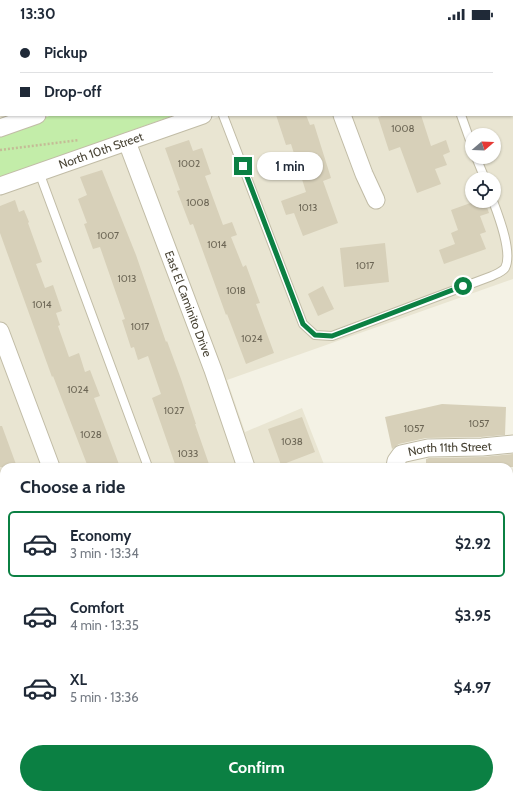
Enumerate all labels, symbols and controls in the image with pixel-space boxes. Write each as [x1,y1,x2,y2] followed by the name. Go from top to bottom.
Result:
[20,5,56,23] text: 13:30
[44,44,87,62] text: Pickup
[44,83,102,101] text: Drop-off
[391,122,415,135] house number: 1008
[465,128,501,164] north arrow
[465,128,501,208] map controls
[57,129,145,172] street label: North 10th Street
[257,152,323,180] callout: 1 min
[178,157,200,170] house number: 1002
[234,157,252,175] route end
[275,158,305,174] text: 1 min
[465,172,501,208] button: locate
[186,196,210,209] house number: 1008
[299,201,317,214] house number: 1013
[97,229,119,242] house number: 1007
[207,238,227,251] house number: 1014
[162,249,215,359] street label: East El Caminito Drive
[356,259,374,272] house number: 1017
[118,272,136,285] house number: 1013
[454,277,472,295] route start
[226,284,246,297] house number: 1018
[32,298,52,311] house number: 1014
[131,320,149,333] house number: 1017
[241,332,263,345] house number: 1024
[67,383,89,396] house number: 1024
[164,404,184,417] house number: 1027
[469,417,489,430] house number: 1057
[404,422,424,435] house number: 1057
[80,428,102,441] house number: 1028
[281,435,303,448] house number: 1038
[406,438,492,459] street label: North 11th Street
[177,447,199,460] house number: 1033
[20,476,125,498] text: Choose a ride
[22,526,58,562] icon: car
[70,527,131,545] text: Economy
[455,535,491,553] text: $2.92
[70,545,139,561] text: 3 min · 13:34
[22,598,58,634] icon: car
[70,599,124,617] text: Comfort
[455,607,491,625] text: $3.95
[70,617,139,633] text: 4 min · 13:35
[22,670,58,706] icon: car
[70,671,87,689] text: XL
[454,679,491,697] text: $4.97
[70,689,139,705] text: 5 min · 13:36
[20,745,493,791] button: Confirm

